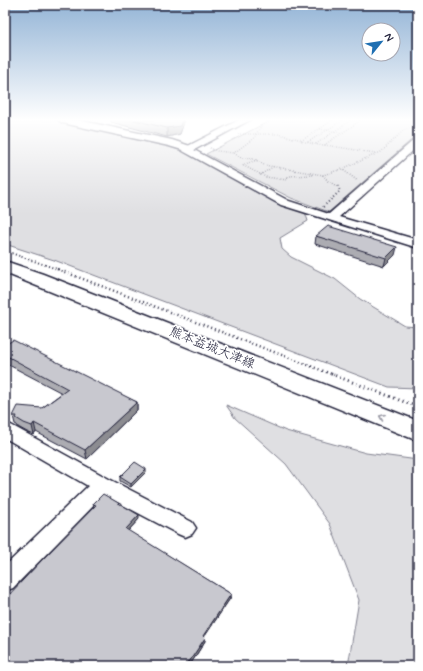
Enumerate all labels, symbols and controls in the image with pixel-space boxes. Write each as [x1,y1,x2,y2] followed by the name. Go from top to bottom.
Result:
[361,22,401,62] north arrow
[381,31,397,44] text: N
[167,323,258,373] street label: 熊本益城大津線
[378,413,385,421] one-way arrow

